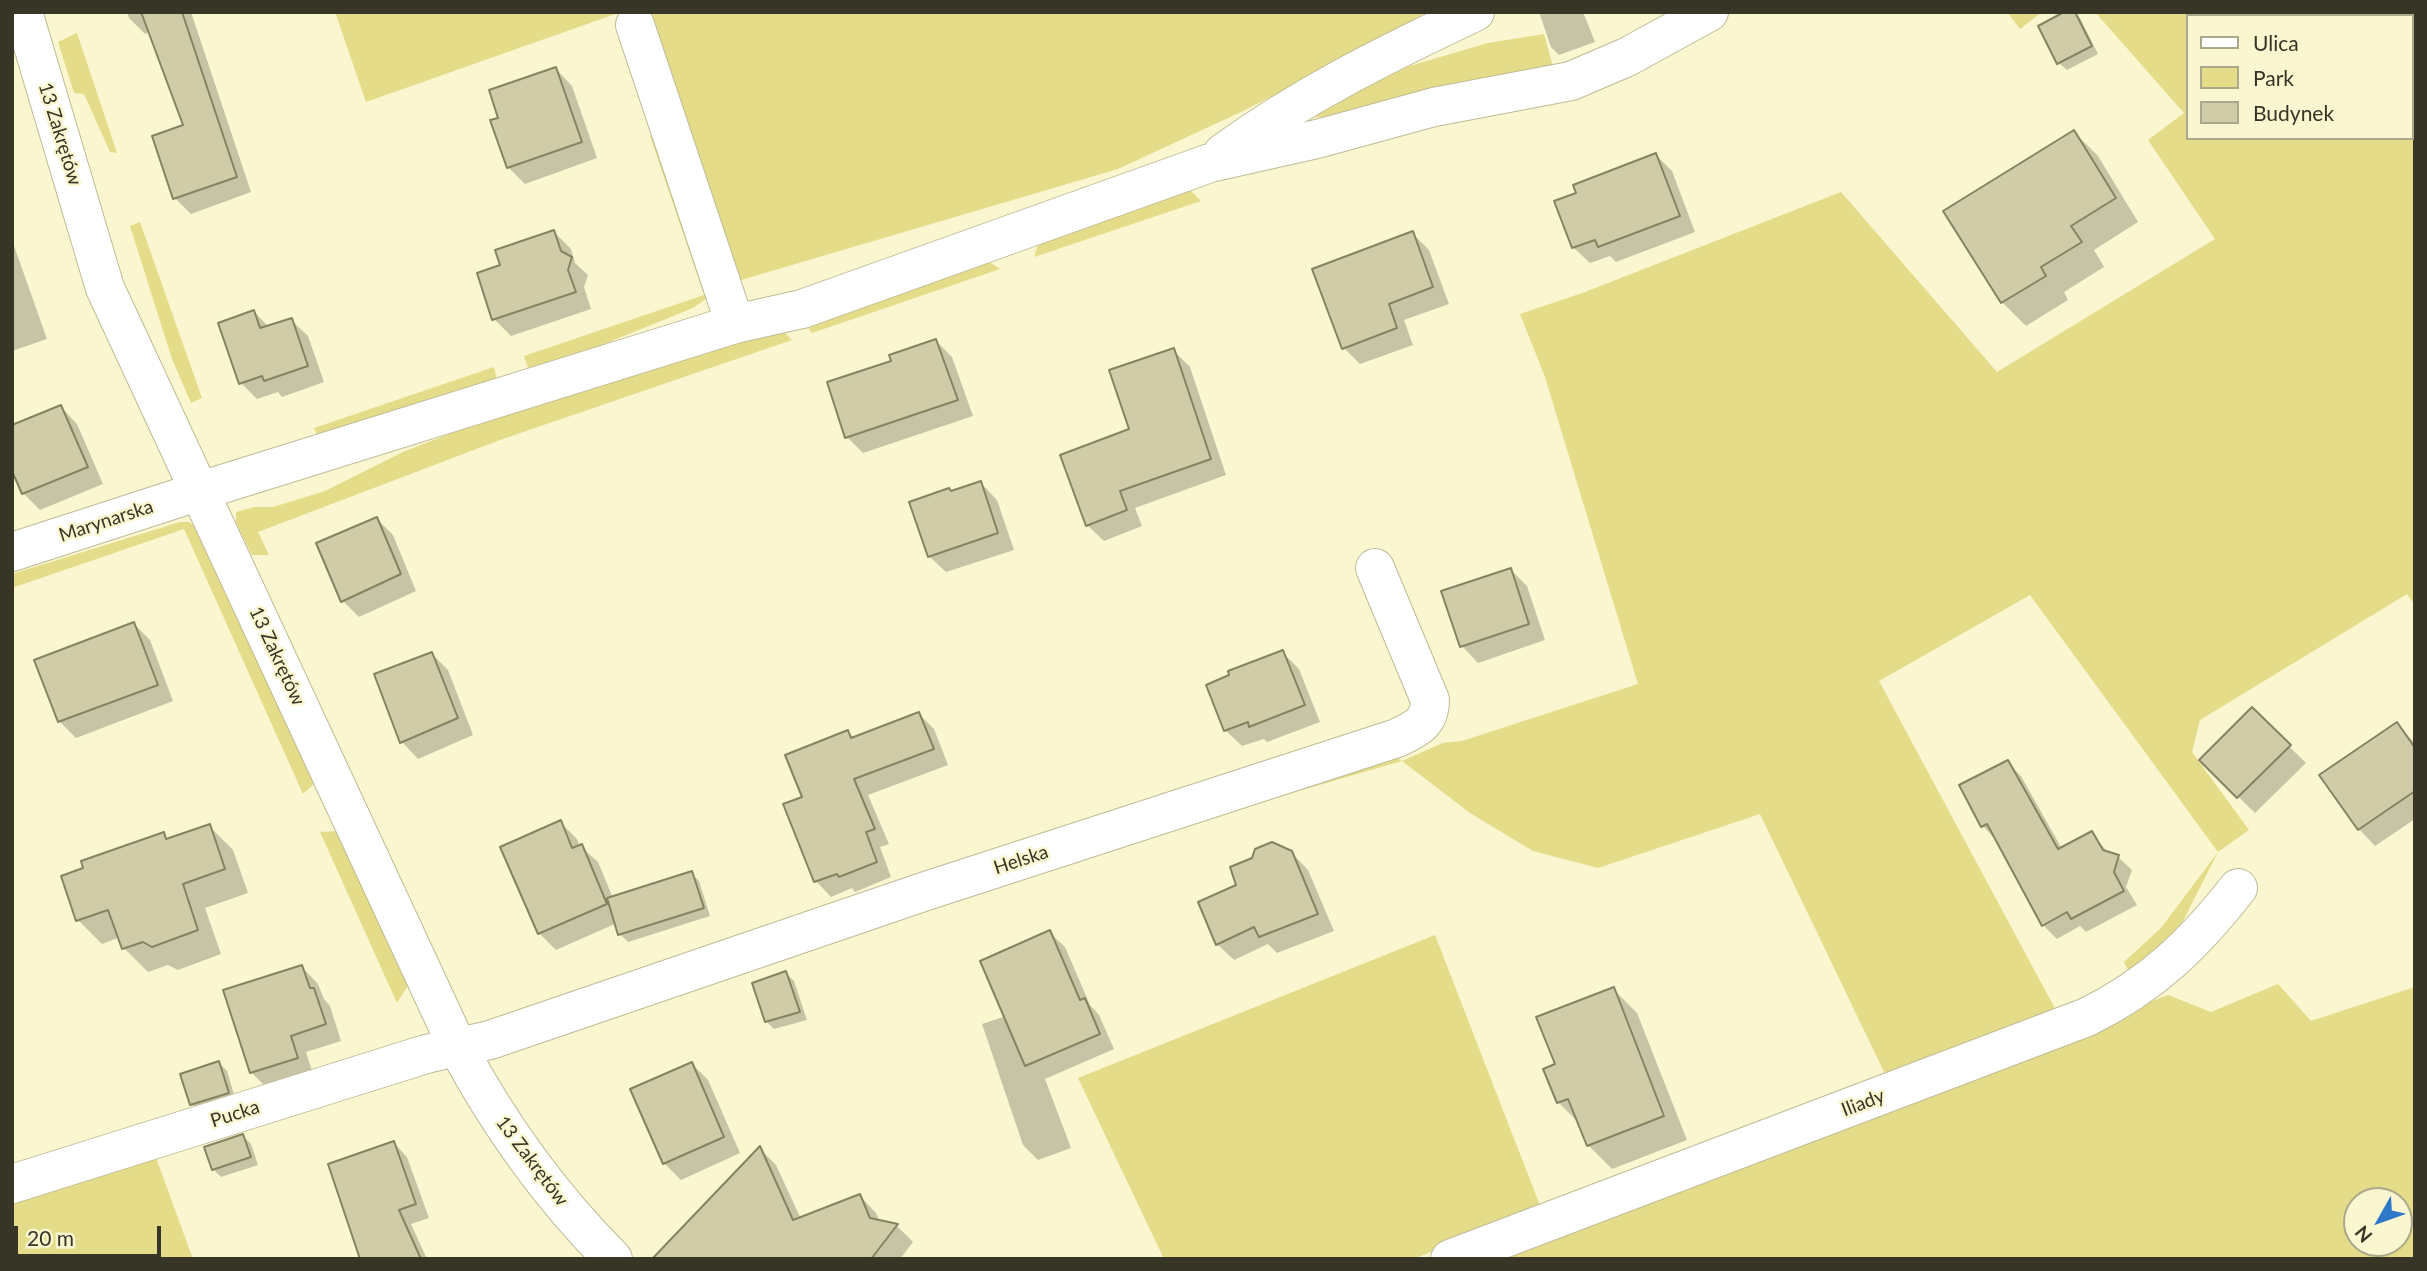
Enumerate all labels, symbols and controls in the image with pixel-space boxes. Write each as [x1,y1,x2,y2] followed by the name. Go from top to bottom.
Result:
[2186,14,2413,140] legend
[2253,30,2299,55] text: Ulica
[2253,65,2294,90] text: Park
[34,80,86,188] street label: 13 Zakrętów
[2253,100,2334,125] text: Budynek
[56,495,156,547] street label: Marynarska
[244,603,310,709] street label: 13 Zakrętów
[991,840,1051,880] street label: Helska
[1838,1084,1888,1122] street label: Iliady
[208,1095,262,1133] street label: Pucka
[491,1112,573,1210] street label: 13 Zakrętów
[2343,1187,2413,1257] north arrow
[18,1212,164,1256] scale bar
[2350,1222,2377,1248] text: N
[27,1225,74,1250] text: 20 m

